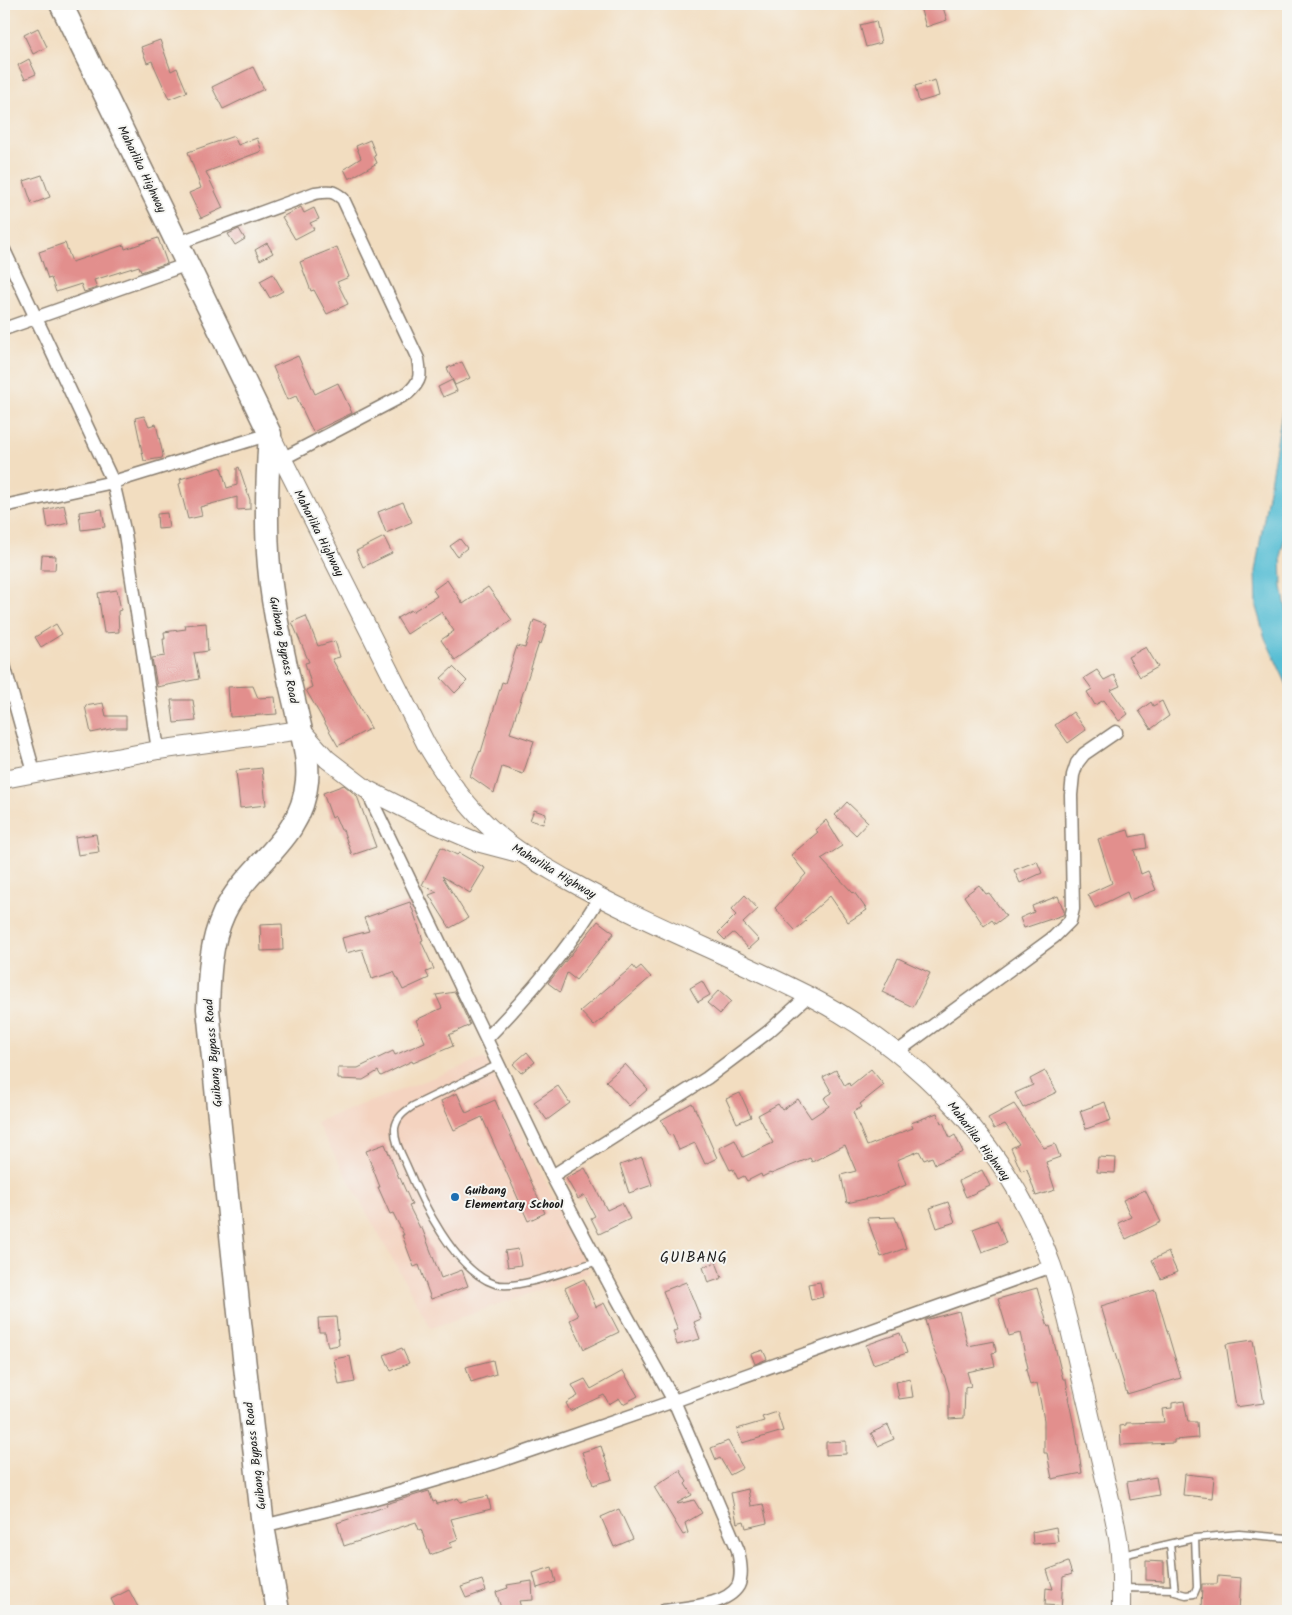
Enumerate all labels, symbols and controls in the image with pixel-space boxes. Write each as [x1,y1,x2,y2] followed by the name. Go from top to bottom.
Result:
[112,122,171,217] street label: Maharlika Highway
[288,486,349,580] street label: Maharlika Highway
[264,595,303,706] street label: Guibang Bypass Road
[508,839,600,904] street label: Maharlika Highway
[199,997,228,1108] street label: Guibang Bypass Road
[942,1098,1015,1185] street label: Maharlika Highway
[465,1181,564,1214] place label: Guibang Elementary School
[449,1191,461,1203] marker: Guibang Elementary School
[660,1246,728,1270] district label: GUIBANG
[239,1400,272,1511] street label: Guibang Bypass Road

